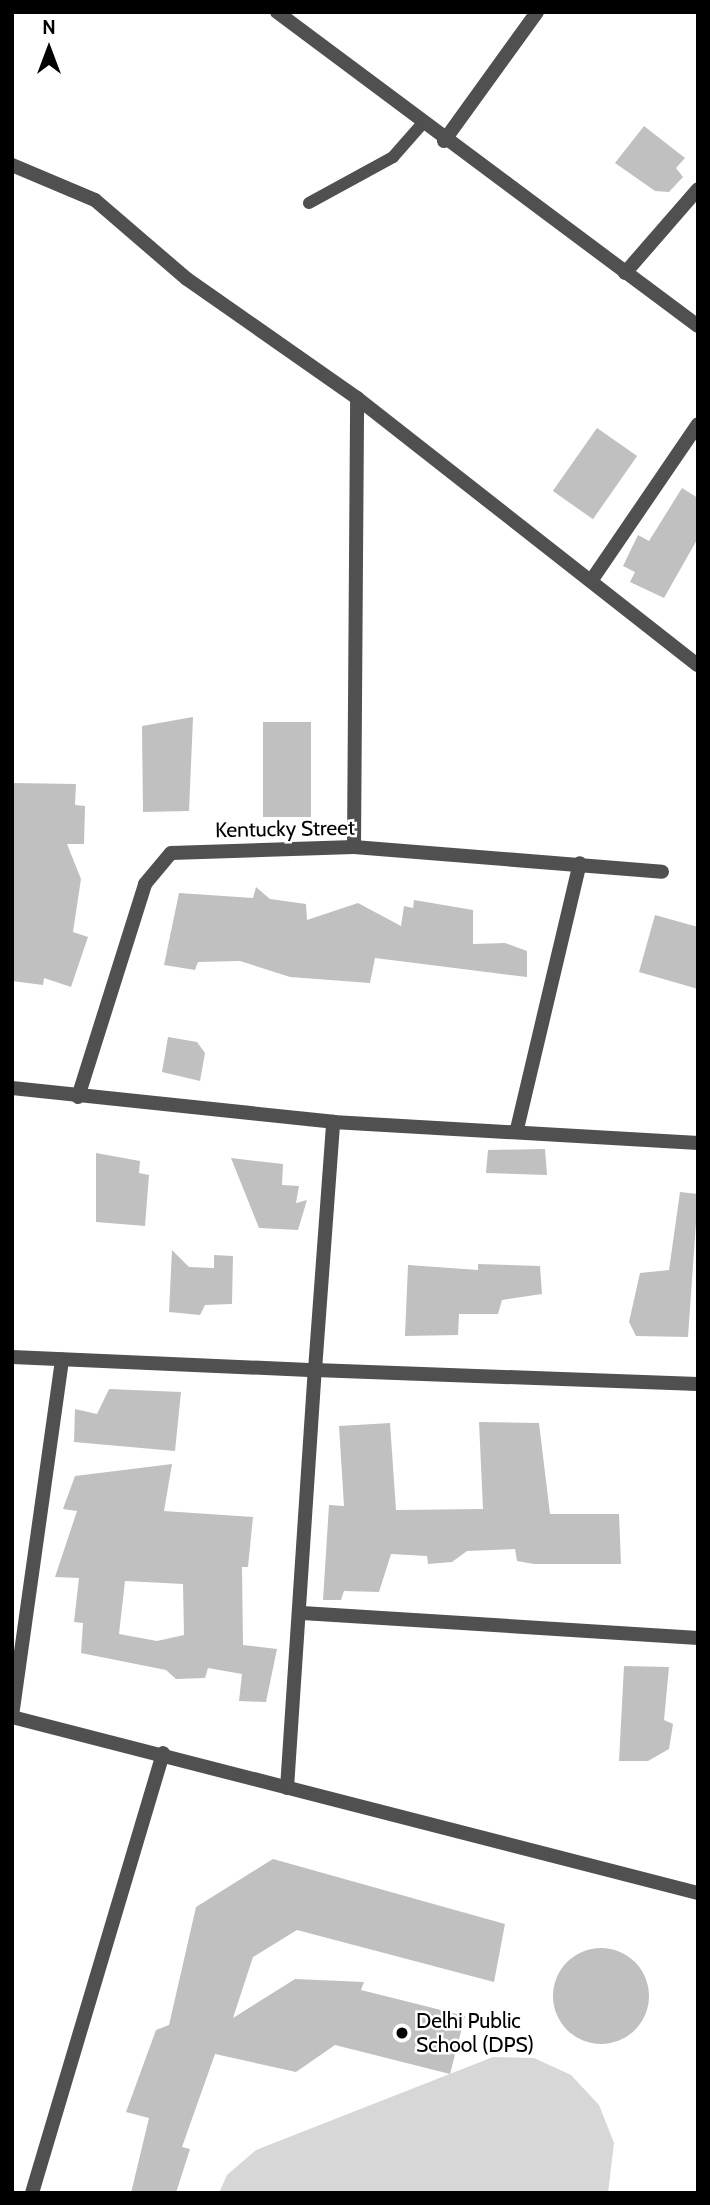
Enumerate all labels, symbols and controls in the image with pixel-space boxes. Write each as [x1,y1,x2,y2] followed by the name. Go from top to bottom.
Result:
[14,14,84,84] north arrow
[42,16,56,39] text: N
[215,815,355,843] street label: Kentucky Street
[416,2008,534,2058] place label: Delhi Public School (DPS)
[394,2025,410,2041] marker: Delhi Public School (DPS)

